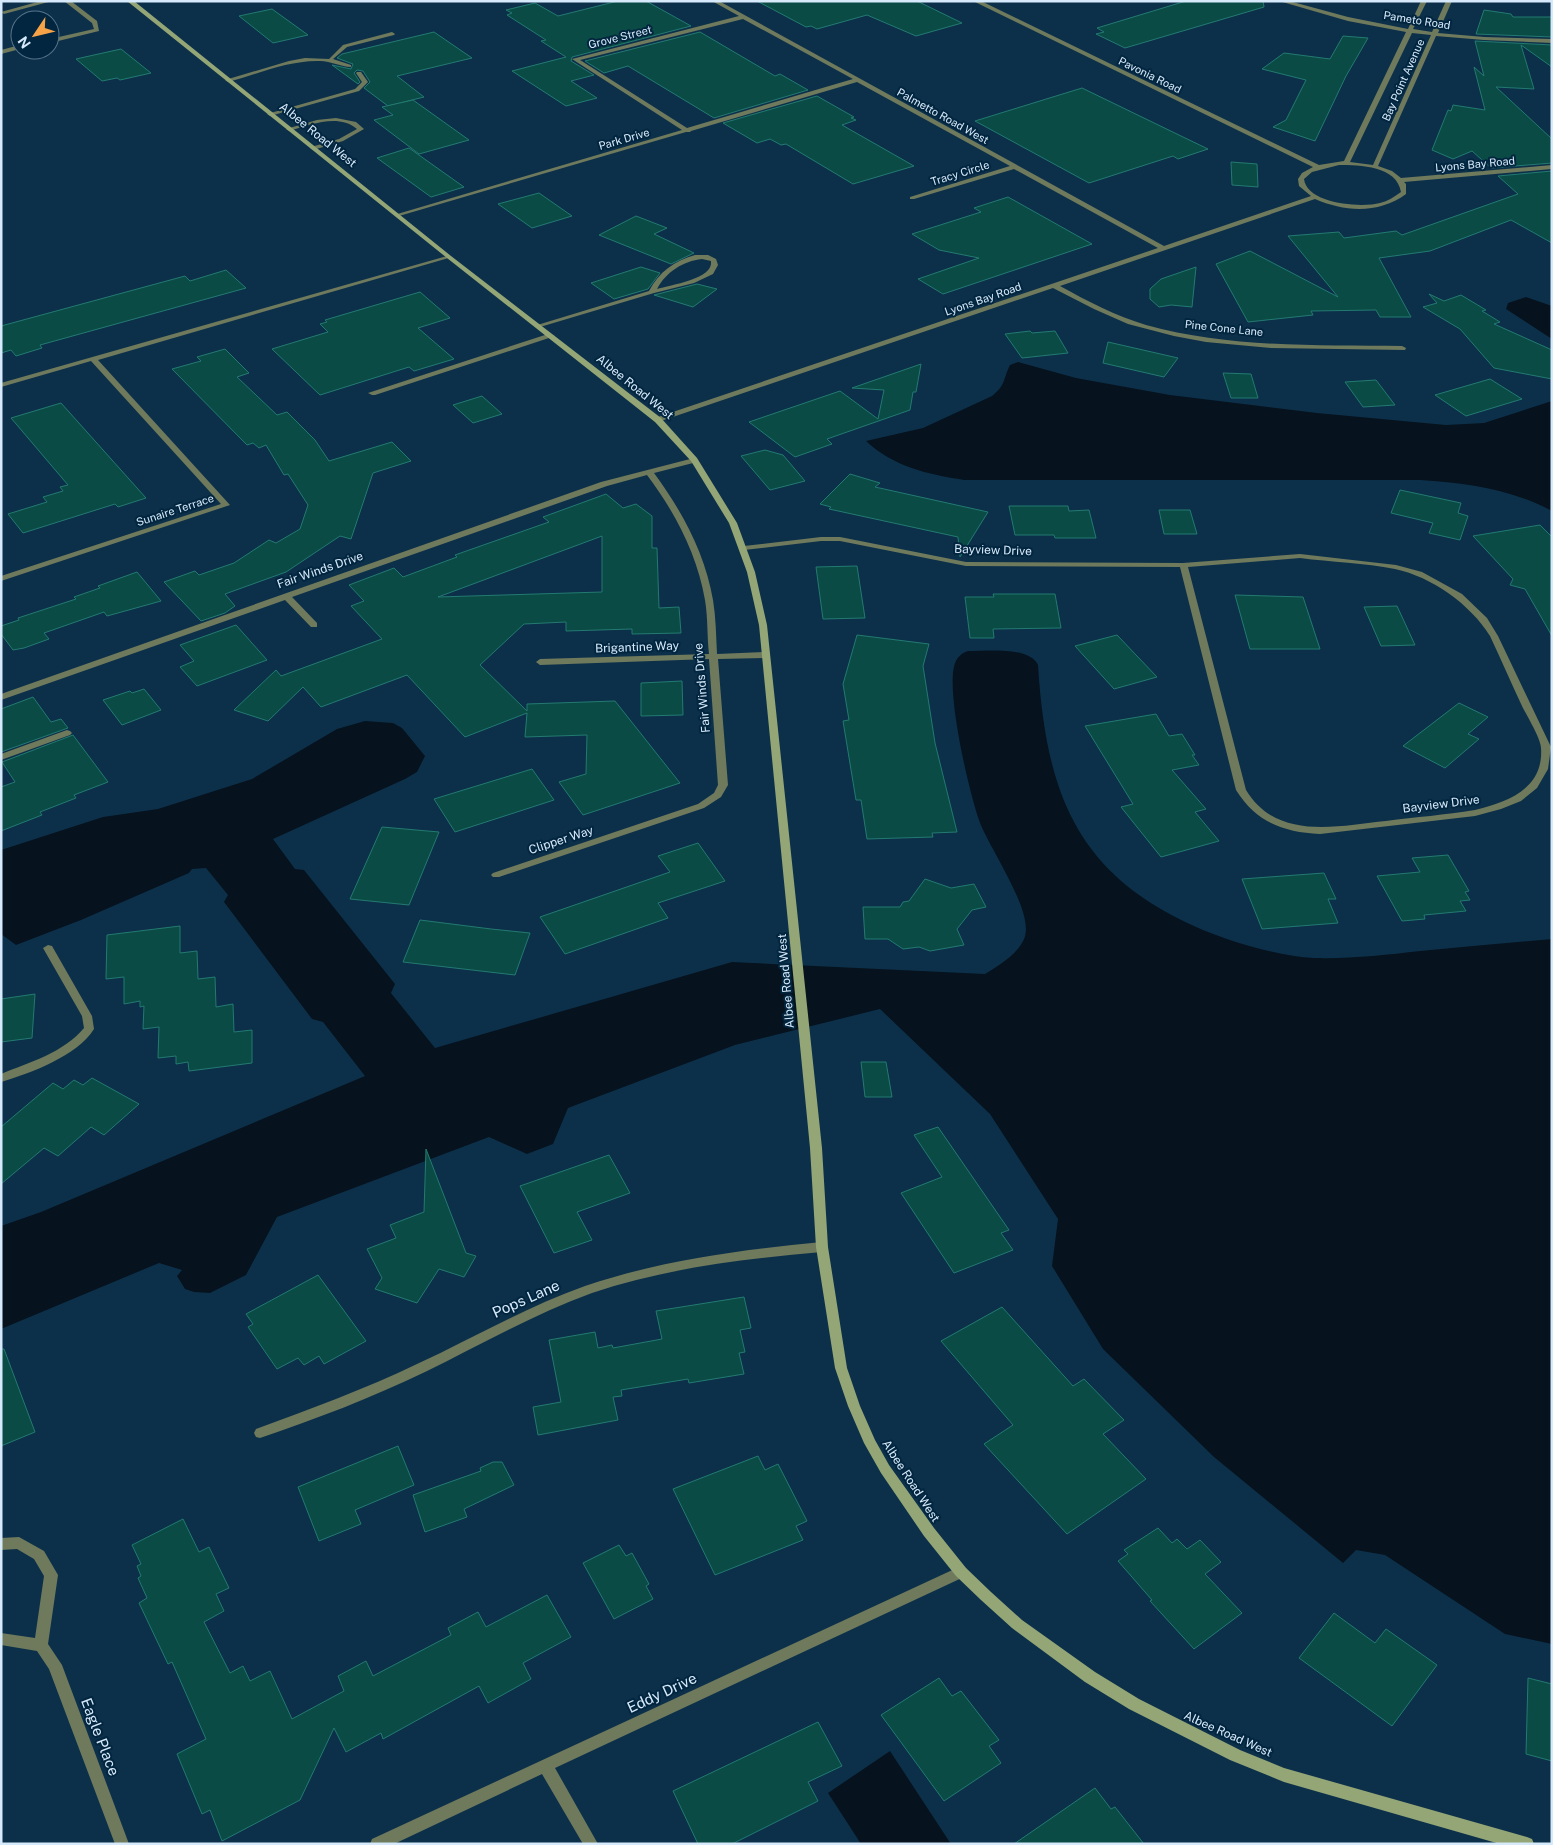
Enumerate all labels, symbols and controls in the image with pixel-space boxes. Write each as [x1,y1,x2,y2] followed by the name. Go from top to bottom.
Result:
[1383,9,1451,31] street label: Pameto Road
[10,10,60,60] north arrow
[587,23,653,51] street label: Grove Street
[15,33,34,52] text: N
[1380,37,1426,123] street label: Bay Point Avenue
[1117,55,1183,95] street label: Pavonia Road
[895,86,991,146] street label: Palmetto Road West
[277,100,360,171] street label: Albee Road West
[597,126,651,152] street label: Park Drive
[1434,155,1516,173] street label: Lyons Bay Road
[929,158,991,188] street label: Tracy Circle
[943,280,1023,318] street label: Lyons Bay Road
[1184,318,1264,338] street label: Pine Cone Lane
[594,352,677,423] street label: Albee Road West
[135,492,215,528] street label: Sunaire Terrace
[954,542,1032,558] street label: Bayview Drive
[275,549,365,591] street label: Fair Winds Drive
[595,639,680,655] street label: Brigantine Way
[691,642,713,734] street label: Fair Winds Drive
[1402,792,1481,816] street label: Bayview Drive
[527,823,596,857] street label: Clipper Way
[775,933,797,1029] street label: Albee Road West
[490,1276,562,1321] street label: Pops Lane
[879,1437,943,1525] street label: Albee Road West
[624,1669,699,1716] street label: Eddy Drive
[78,1696,123,1778] street label: Eagle Place
[1182,1708,1275,1760] street label: Albee Road West

